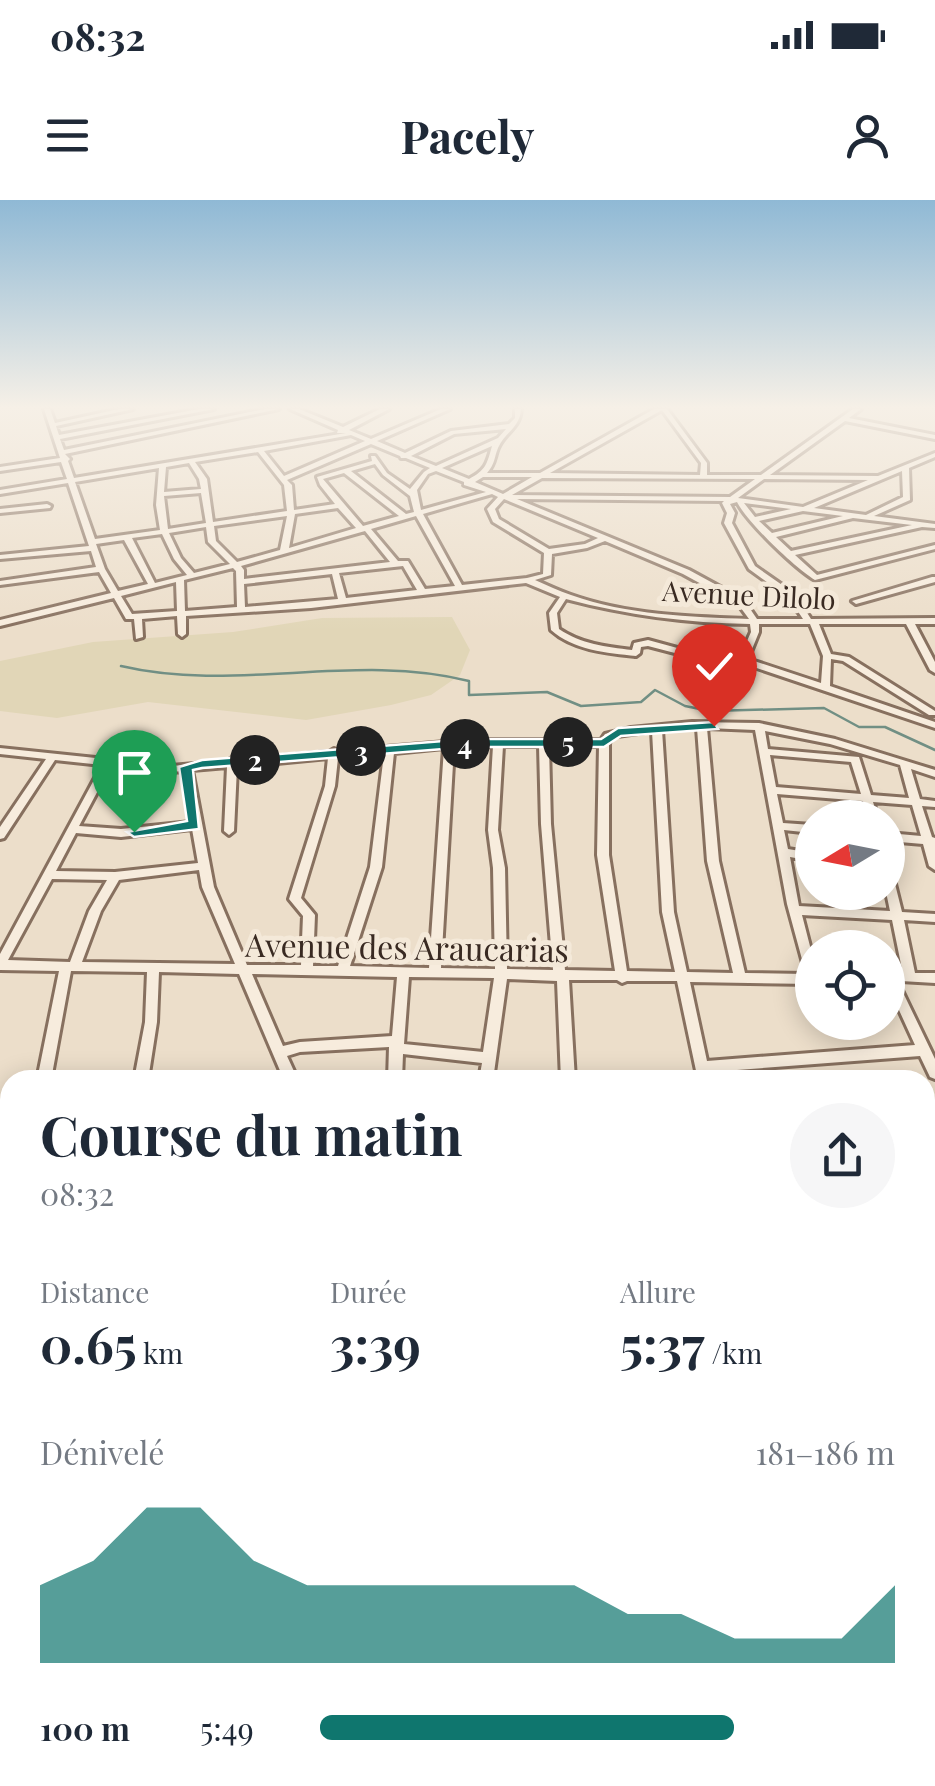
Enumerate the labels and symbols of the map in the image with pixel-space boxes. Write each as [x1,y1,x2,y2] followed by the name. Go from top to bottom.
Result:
[660,571,837,617] street label: Avenue Dilolo
[672,624,757,727] pin
[543,717,593,767] pin: 5
[440,719,490,769] pin: 4
[336,726,386,776] pin: 3
[92,730,177,833] pin
[230,735,280,785] pin: 2
[795,800,905,910] north arrow
[244,922,569,970] street label: Avenue des Araucarias

